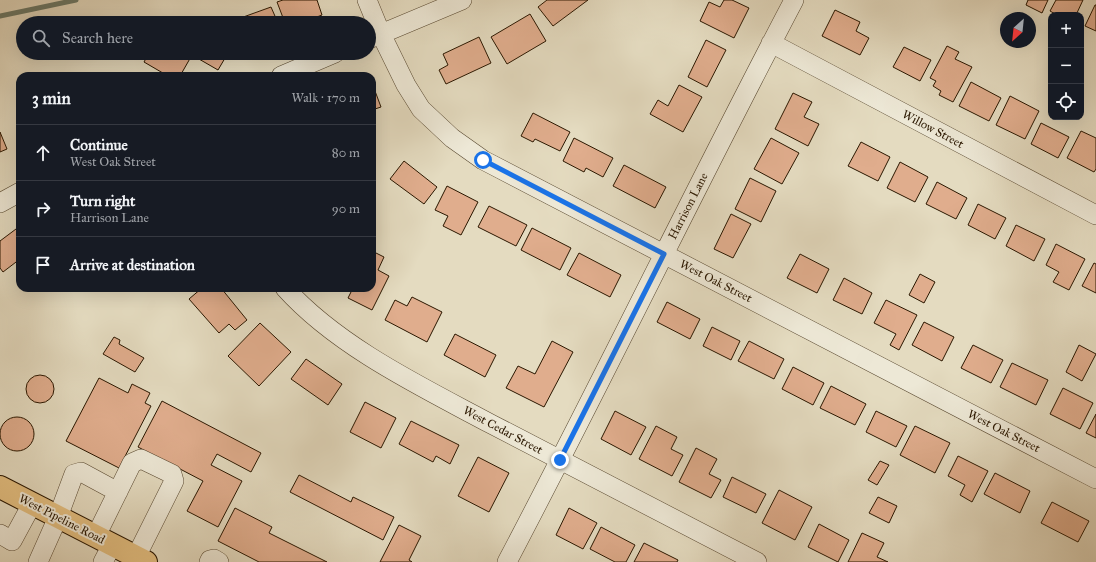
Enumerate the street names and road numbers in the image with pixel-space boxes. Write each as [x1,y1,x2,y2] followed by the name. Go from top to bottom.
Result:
[900,107,967,151] street label: Willow Street
[665,170,711,242] street label: Harrison Lane
[677,257,755,306] street label: West Oak Street
[461,403,546,457] street label: West Cedar Street
[965,407,1043,456] street label: West Oak Street
[17,491,107,547] street label: West Pipeline Road

